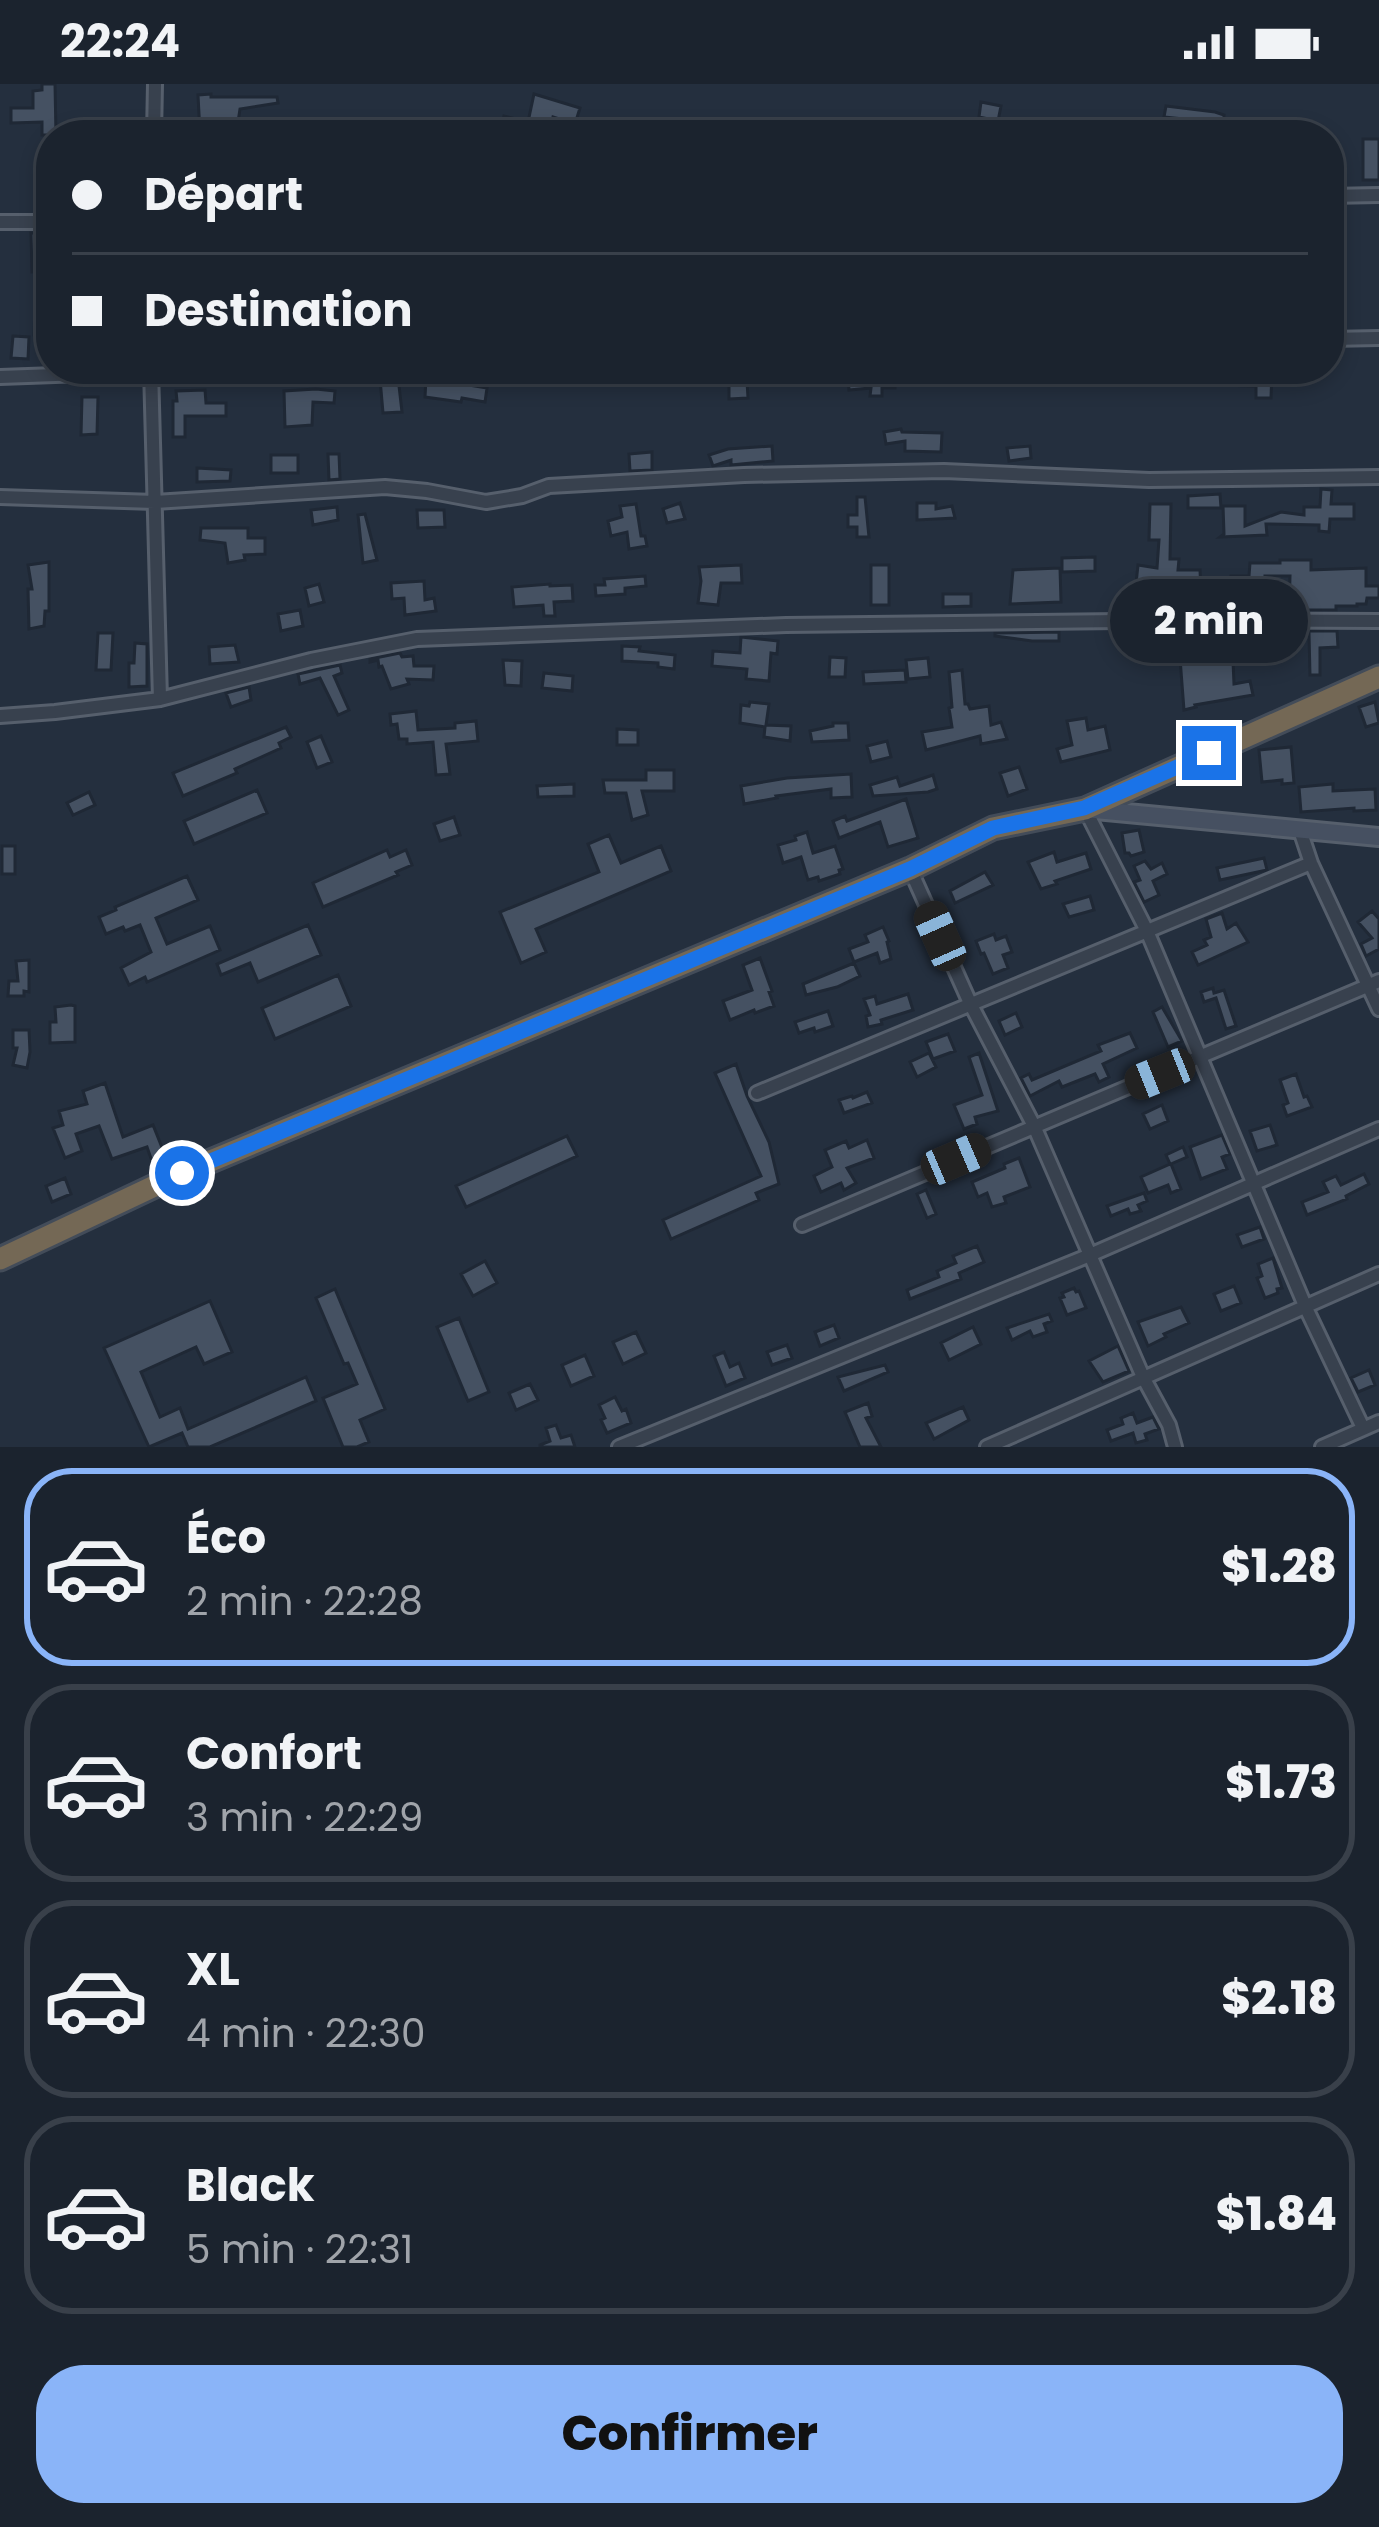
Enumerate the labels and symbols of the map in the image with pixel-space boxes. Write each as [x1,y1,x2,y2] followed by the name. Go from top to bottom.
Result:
[1110,579,1308,663] callout: 2 min
[1182,726,1236,780] route end
[909,896,971,976] car
[1120,1044,1200,1104] car
[916,1128,996,1190] car
[155,1146,209,1200] route start

